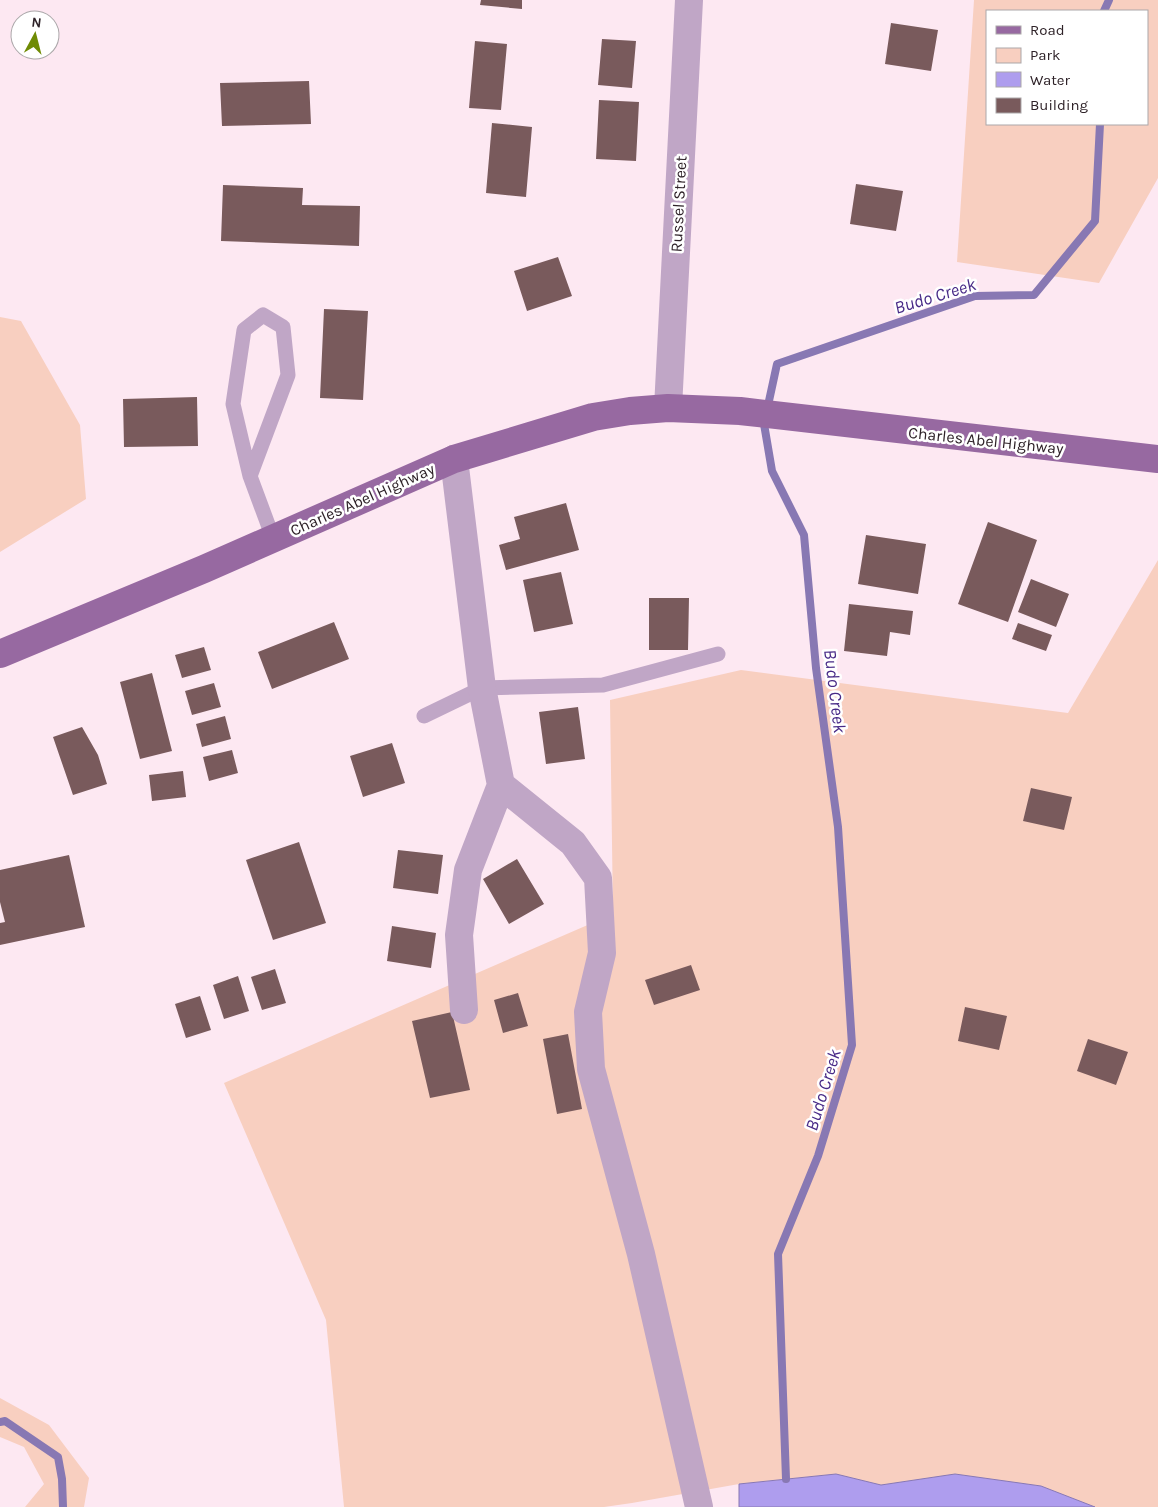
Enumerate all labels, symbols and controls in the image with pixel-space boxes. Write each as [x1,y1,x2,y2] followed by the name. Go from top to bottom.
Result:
[10,10,60,60] north arrow
[986,10,1148,125] legend
[31,14,43,32] text: N
[1030,21,1065,39] text: Road
[1030,46,1060,64] text: Park
[1030,71,1071,89] text: Water
[1030,96,1088,114] text: Building
[666,155,691,253] street label: Russel Street
[892,273,979,319] water label: Budo Creek
[907,423,1065,458] street label: Charles Abel Highway
[287,459,438,540] street label: Charles Abel Highway
[819,648,851,735] water label: Budo Creek
[800,1046,846,1133] water label: Budo Creek

